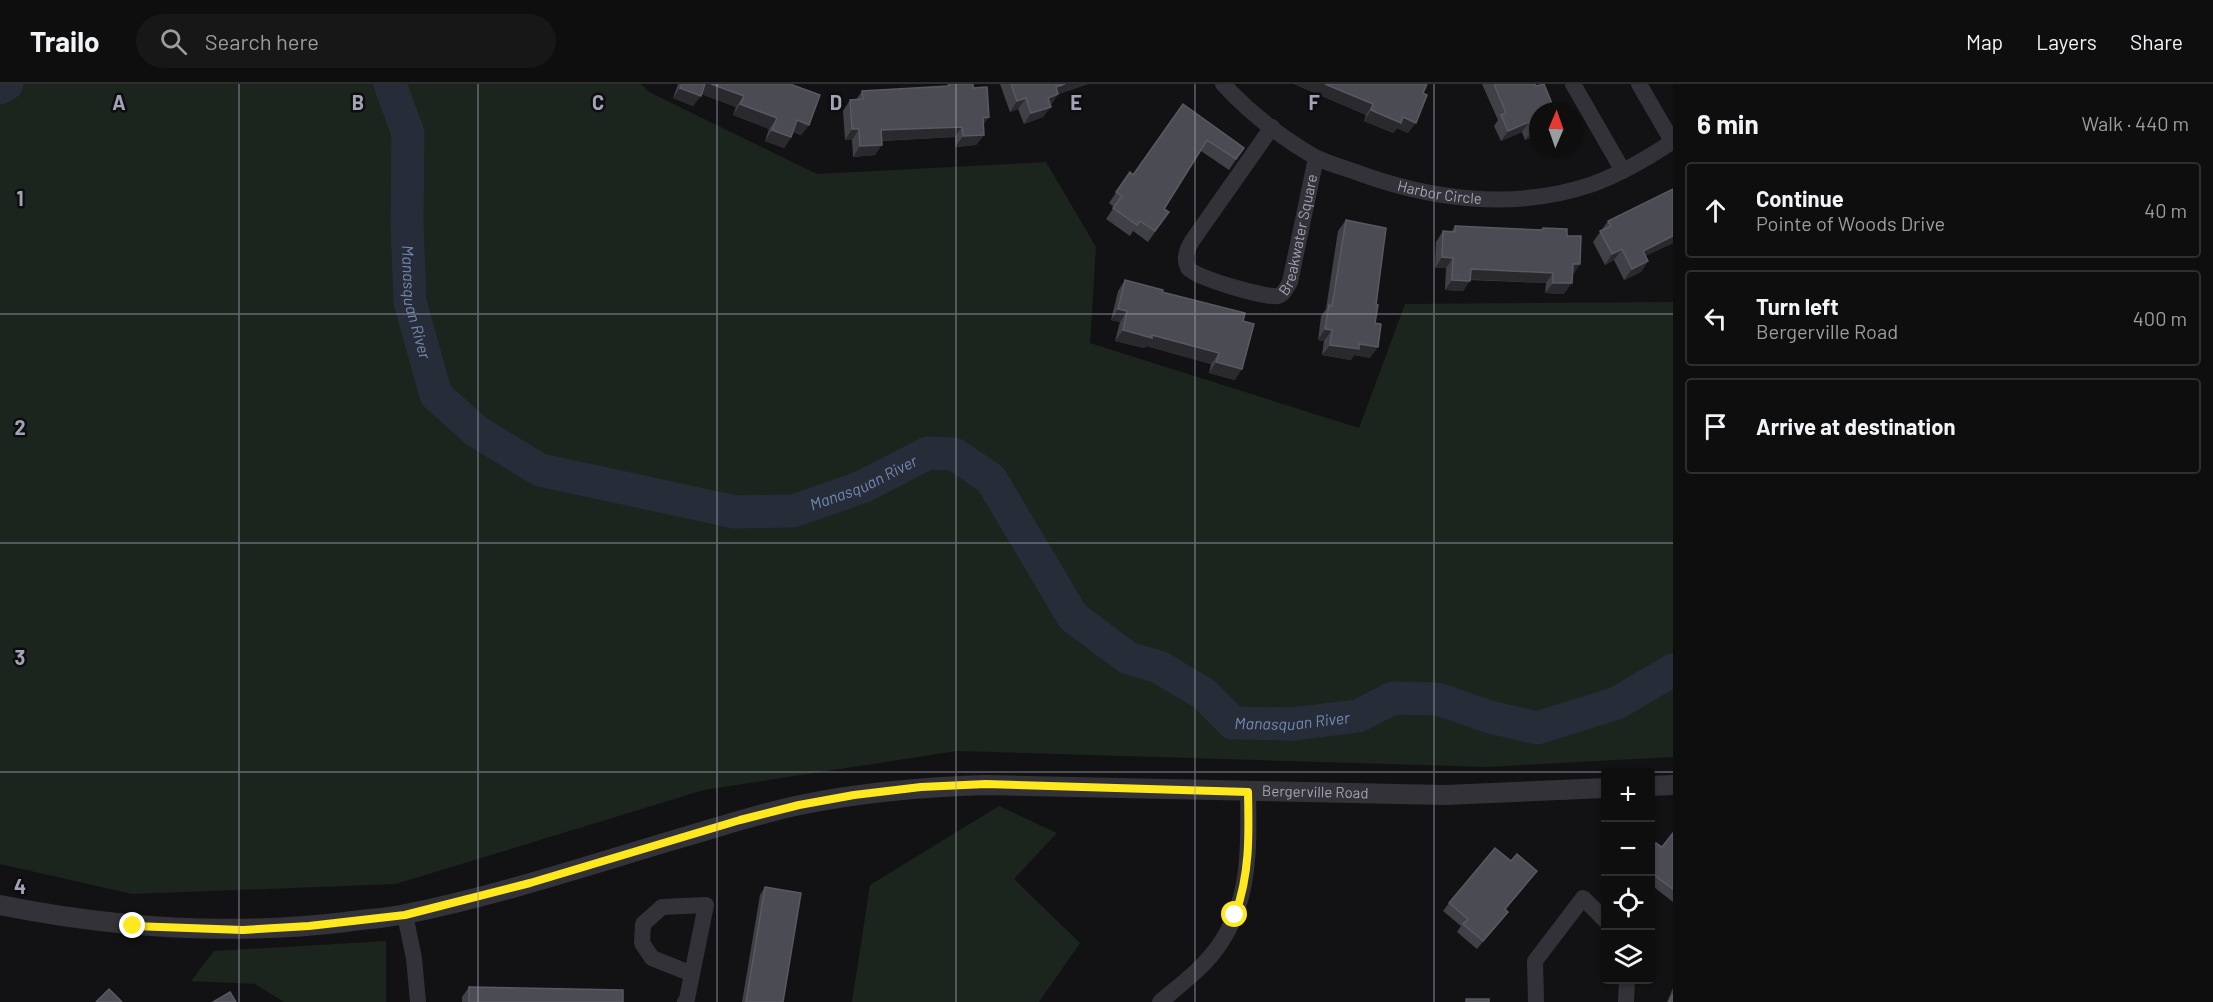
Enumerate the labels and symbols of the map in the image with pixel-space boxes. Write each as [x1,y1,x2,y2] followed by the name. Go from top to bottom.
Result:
[112,90,126,114] text: A
[352,90,364,114] text: B
[592,90,604,114] text: C
[830,90,842,114] text: D
[1070,90,1082,114] text: E
[1308,90,1320,114] text: F
[1529,102,1583,156] north arrow
[1274,172,1320,298] street label: Breakwater Square
[1396,176,1482,207] street label: Harbor Circle
[16,186,24,210] text: 1
[399,245,436,362] water label: Manasquan River
[14,415,26,439] text: 2
[807,450,921,513] water label: Manasquan River
[15,645,25,669] text: 3
[1234,707,1352,733] water label: Manasquan River
[1262,781,1369,801] street label: Bergerville Road
[14,874,26,898] text: 4
[1221,901,1247,927] route start
[119,912,145,938] route end

